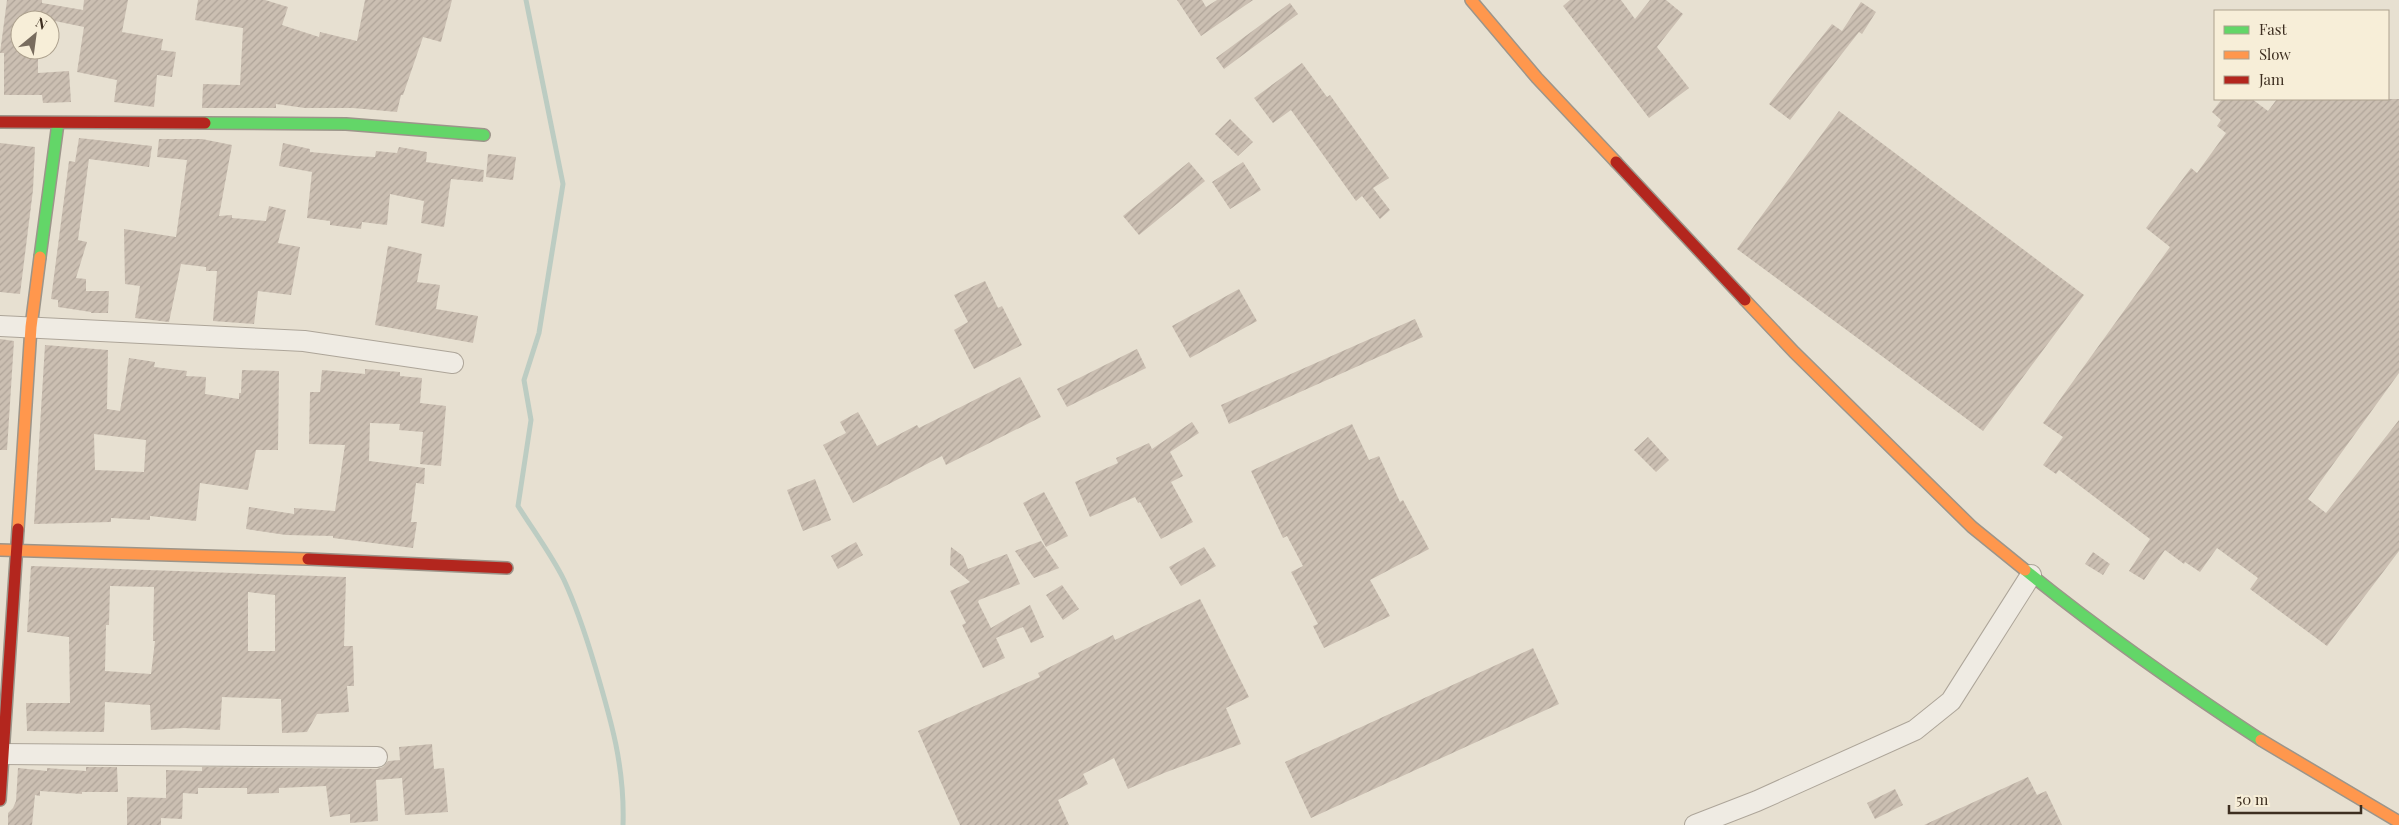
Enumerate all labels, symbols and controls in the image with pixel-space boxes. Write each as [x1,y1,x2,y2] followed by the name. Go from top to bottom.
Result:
[10,10,60,60] north arrow
[2214,10,2389,100] legend
[33,12,51,34] text: N
[2259,19,2288,39] text: Fast
[2259,44,2291,64] text: Slow
[2258,69,2285,89] text: Jam
[2229,782,2362,814] scale bar
[2236,789,2269,809] text: 50 m

